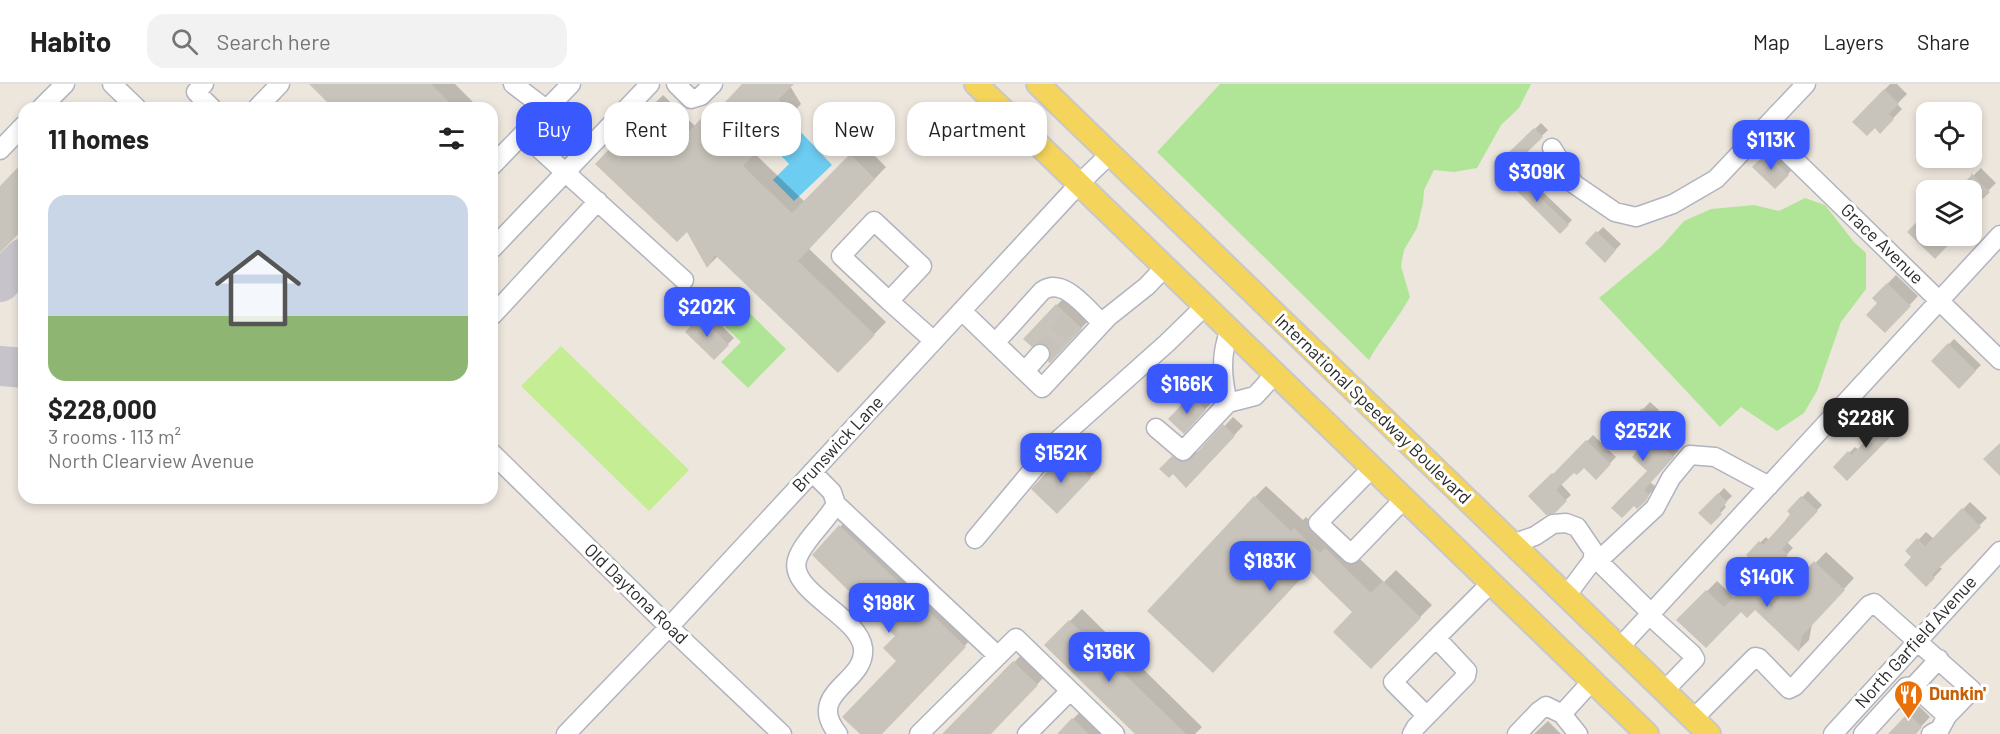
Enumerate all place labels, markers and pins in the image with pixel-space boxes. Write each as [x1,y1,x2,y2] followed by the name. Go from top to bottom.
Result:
[1729,120,1813,171] pin: $113K
[1495,152,1579,203] pin: $309K
[665,287,749,338] pin: $202K
[1145,364,1229,415] pin: $166K
[1824,398,1908,449] pin: $228K
[1601,411,1685,462] pin: $252K
[1019,433,1103,484] pin: $152K
[1228,541,1312,592] pin: $183K
[1725,557,1809,608] pin: $140K
[847,583,931,634] pin: $198K
[1067,632,1151,683] pin: $136K
[1892,678,1924,720] restaurant icon: Dunkin'
[1929,682,1986,704] place label: Dunkin'

